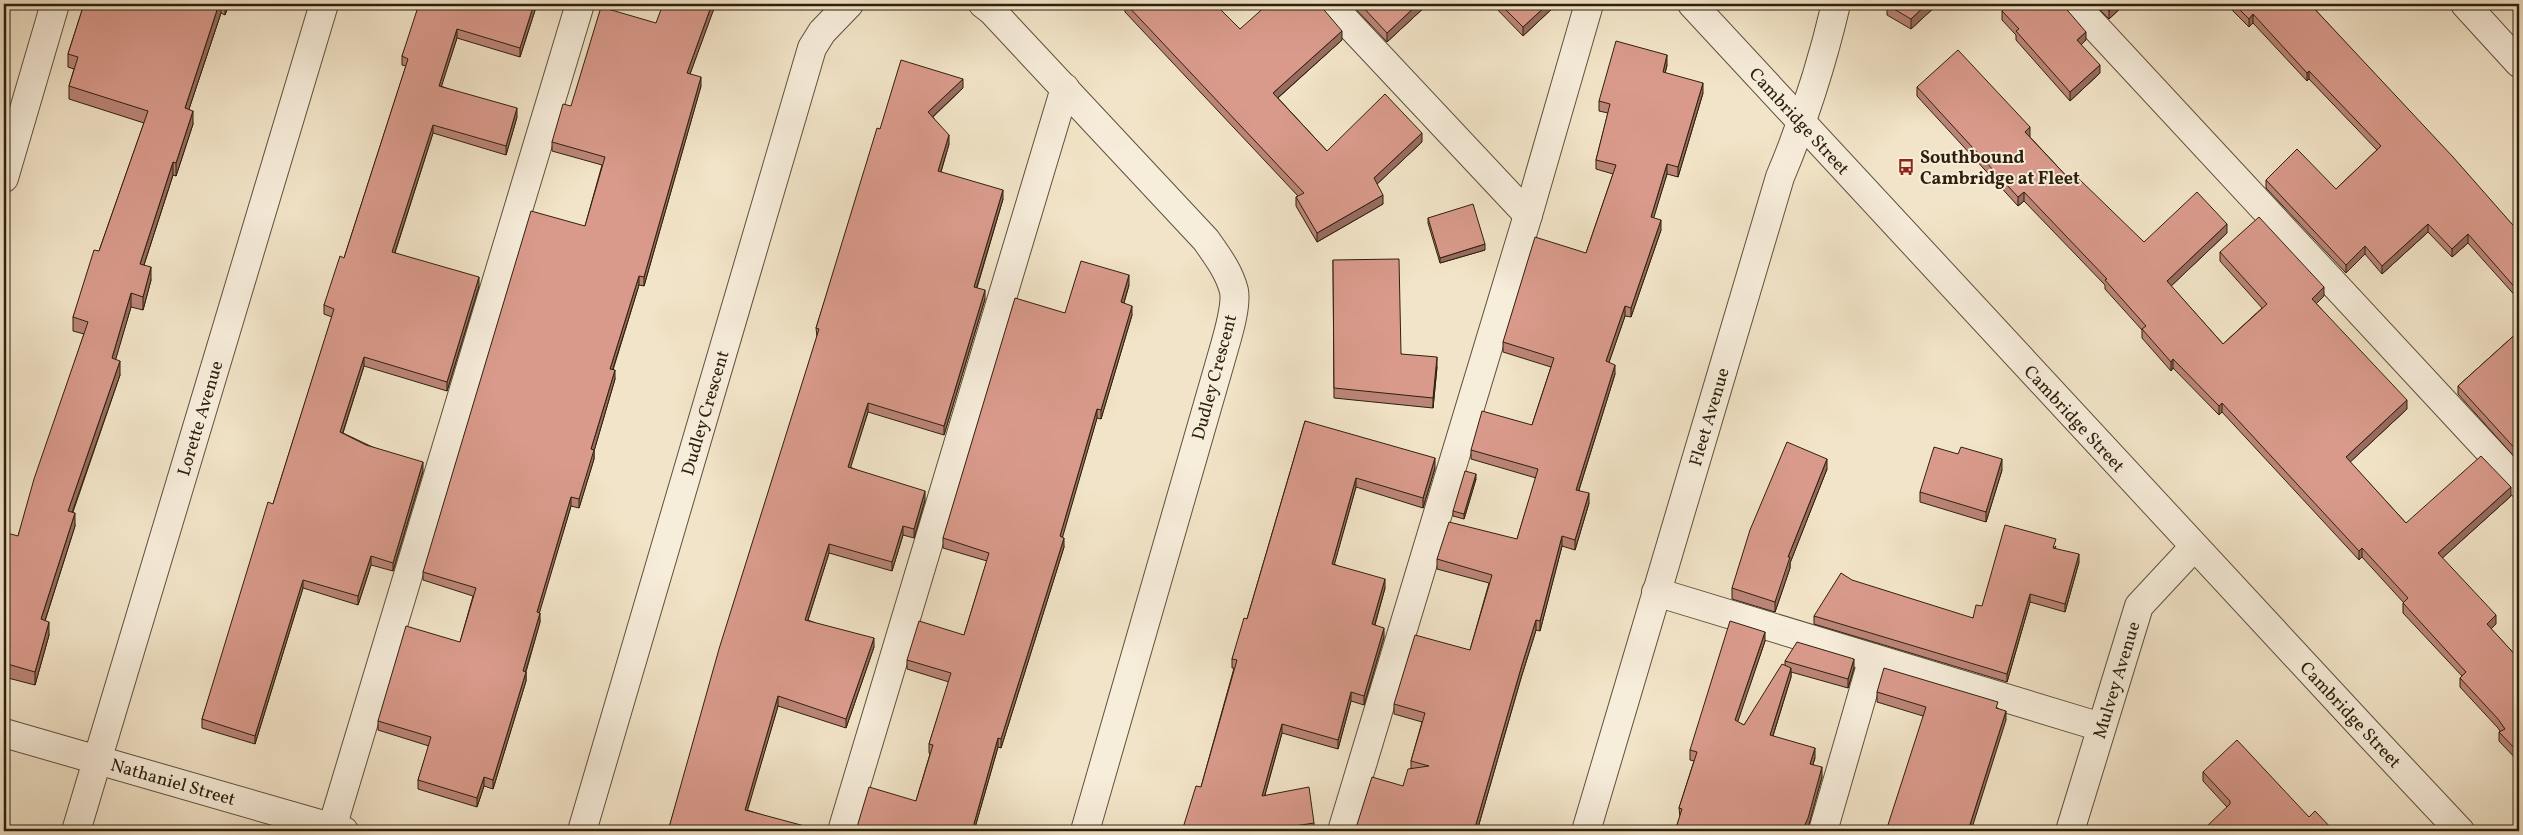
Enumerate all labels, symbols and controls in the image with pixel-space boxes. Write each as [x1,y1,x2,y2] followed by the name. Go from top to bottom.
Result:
[1742,63,1854,181] street label: Cambridge Street
[1920,146,2080,192] place label: Southbound Cambridge at Fleet
[1896,157,1916,177] bus stop icon: Southbound Cambridge at Fleet
[1187,312,1244,443] street label: Dudley Crescent
[676,348,737,479] street label: Dudley Crescent
[172,358,230,479] street label: Lorette Avenue
[2017,360,2130,479] street label: Cambridge Street
[1684,365,1737,469] street label: Fleet Avenue
[2088,619,2148,742] street label: Mulvey Avenue
[2293,657,2406,775] street label: Cambridge Street
[107,753,238,813] street label: Nathaniel Street

